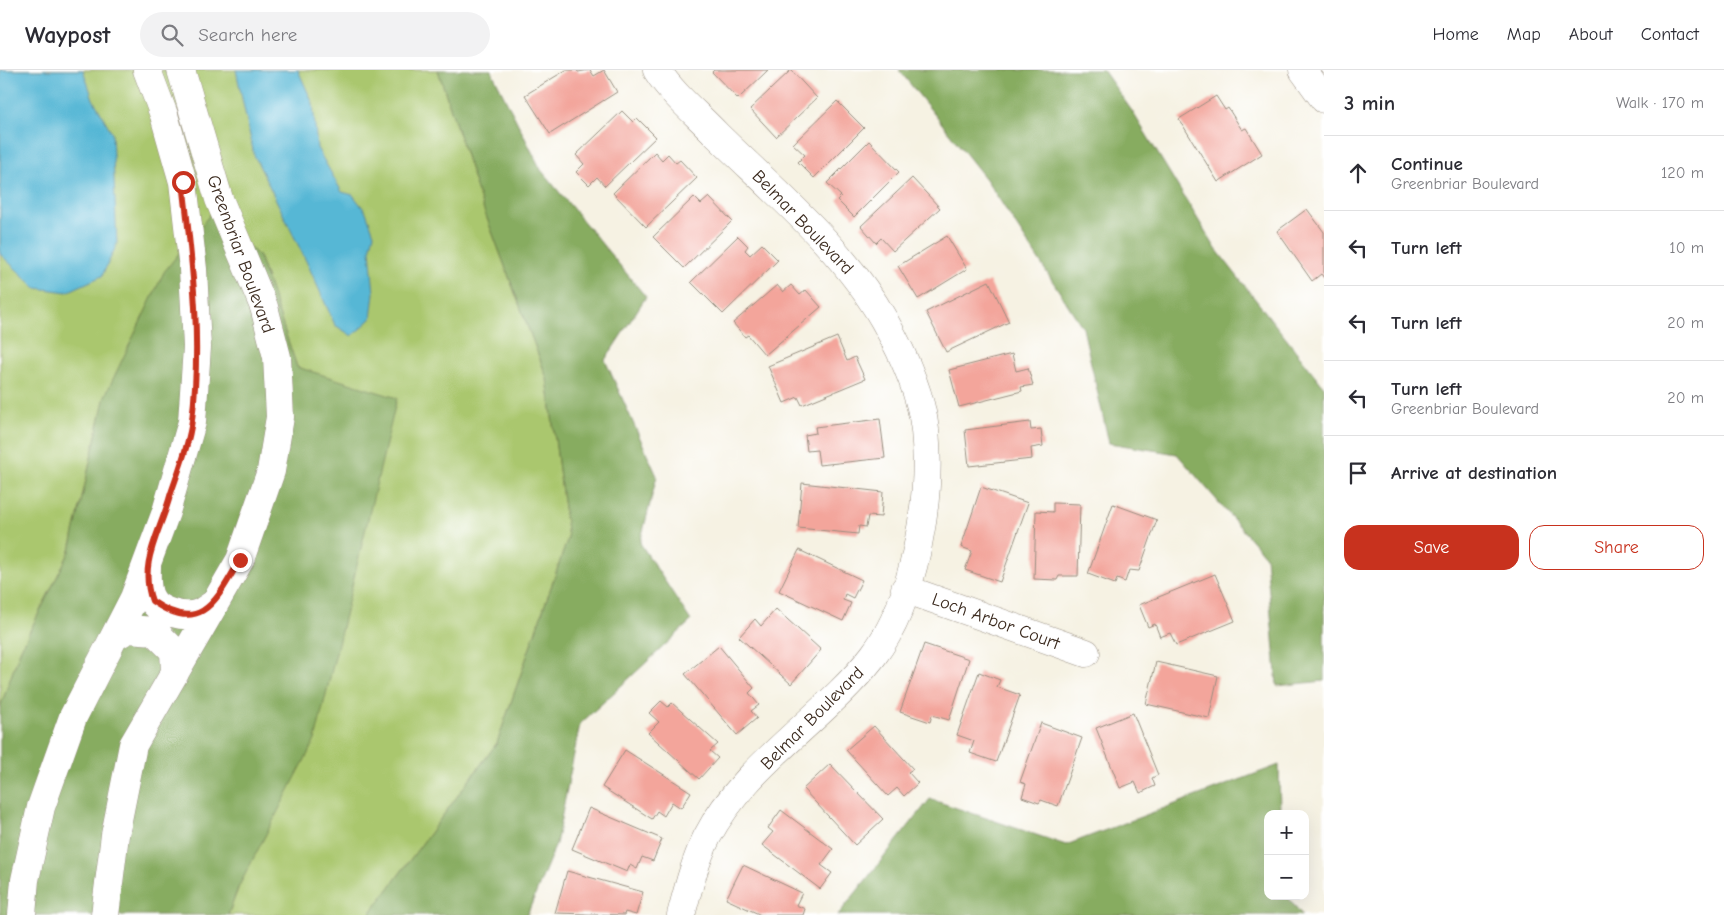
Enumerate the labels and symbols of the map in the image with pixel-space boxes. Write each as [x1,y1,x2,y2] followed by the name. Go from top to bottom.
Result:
[748,166,858,279] street label: Belmar Boulevard
[172,171,195,194] route start
[202,172,279,336] street label: Greenbriar Boulevard
[229,549,252,572] route end
[929,589,1063,655] street label: Loch Arbor Court
[757,663,868,774] street label: Belmar Boulevard

